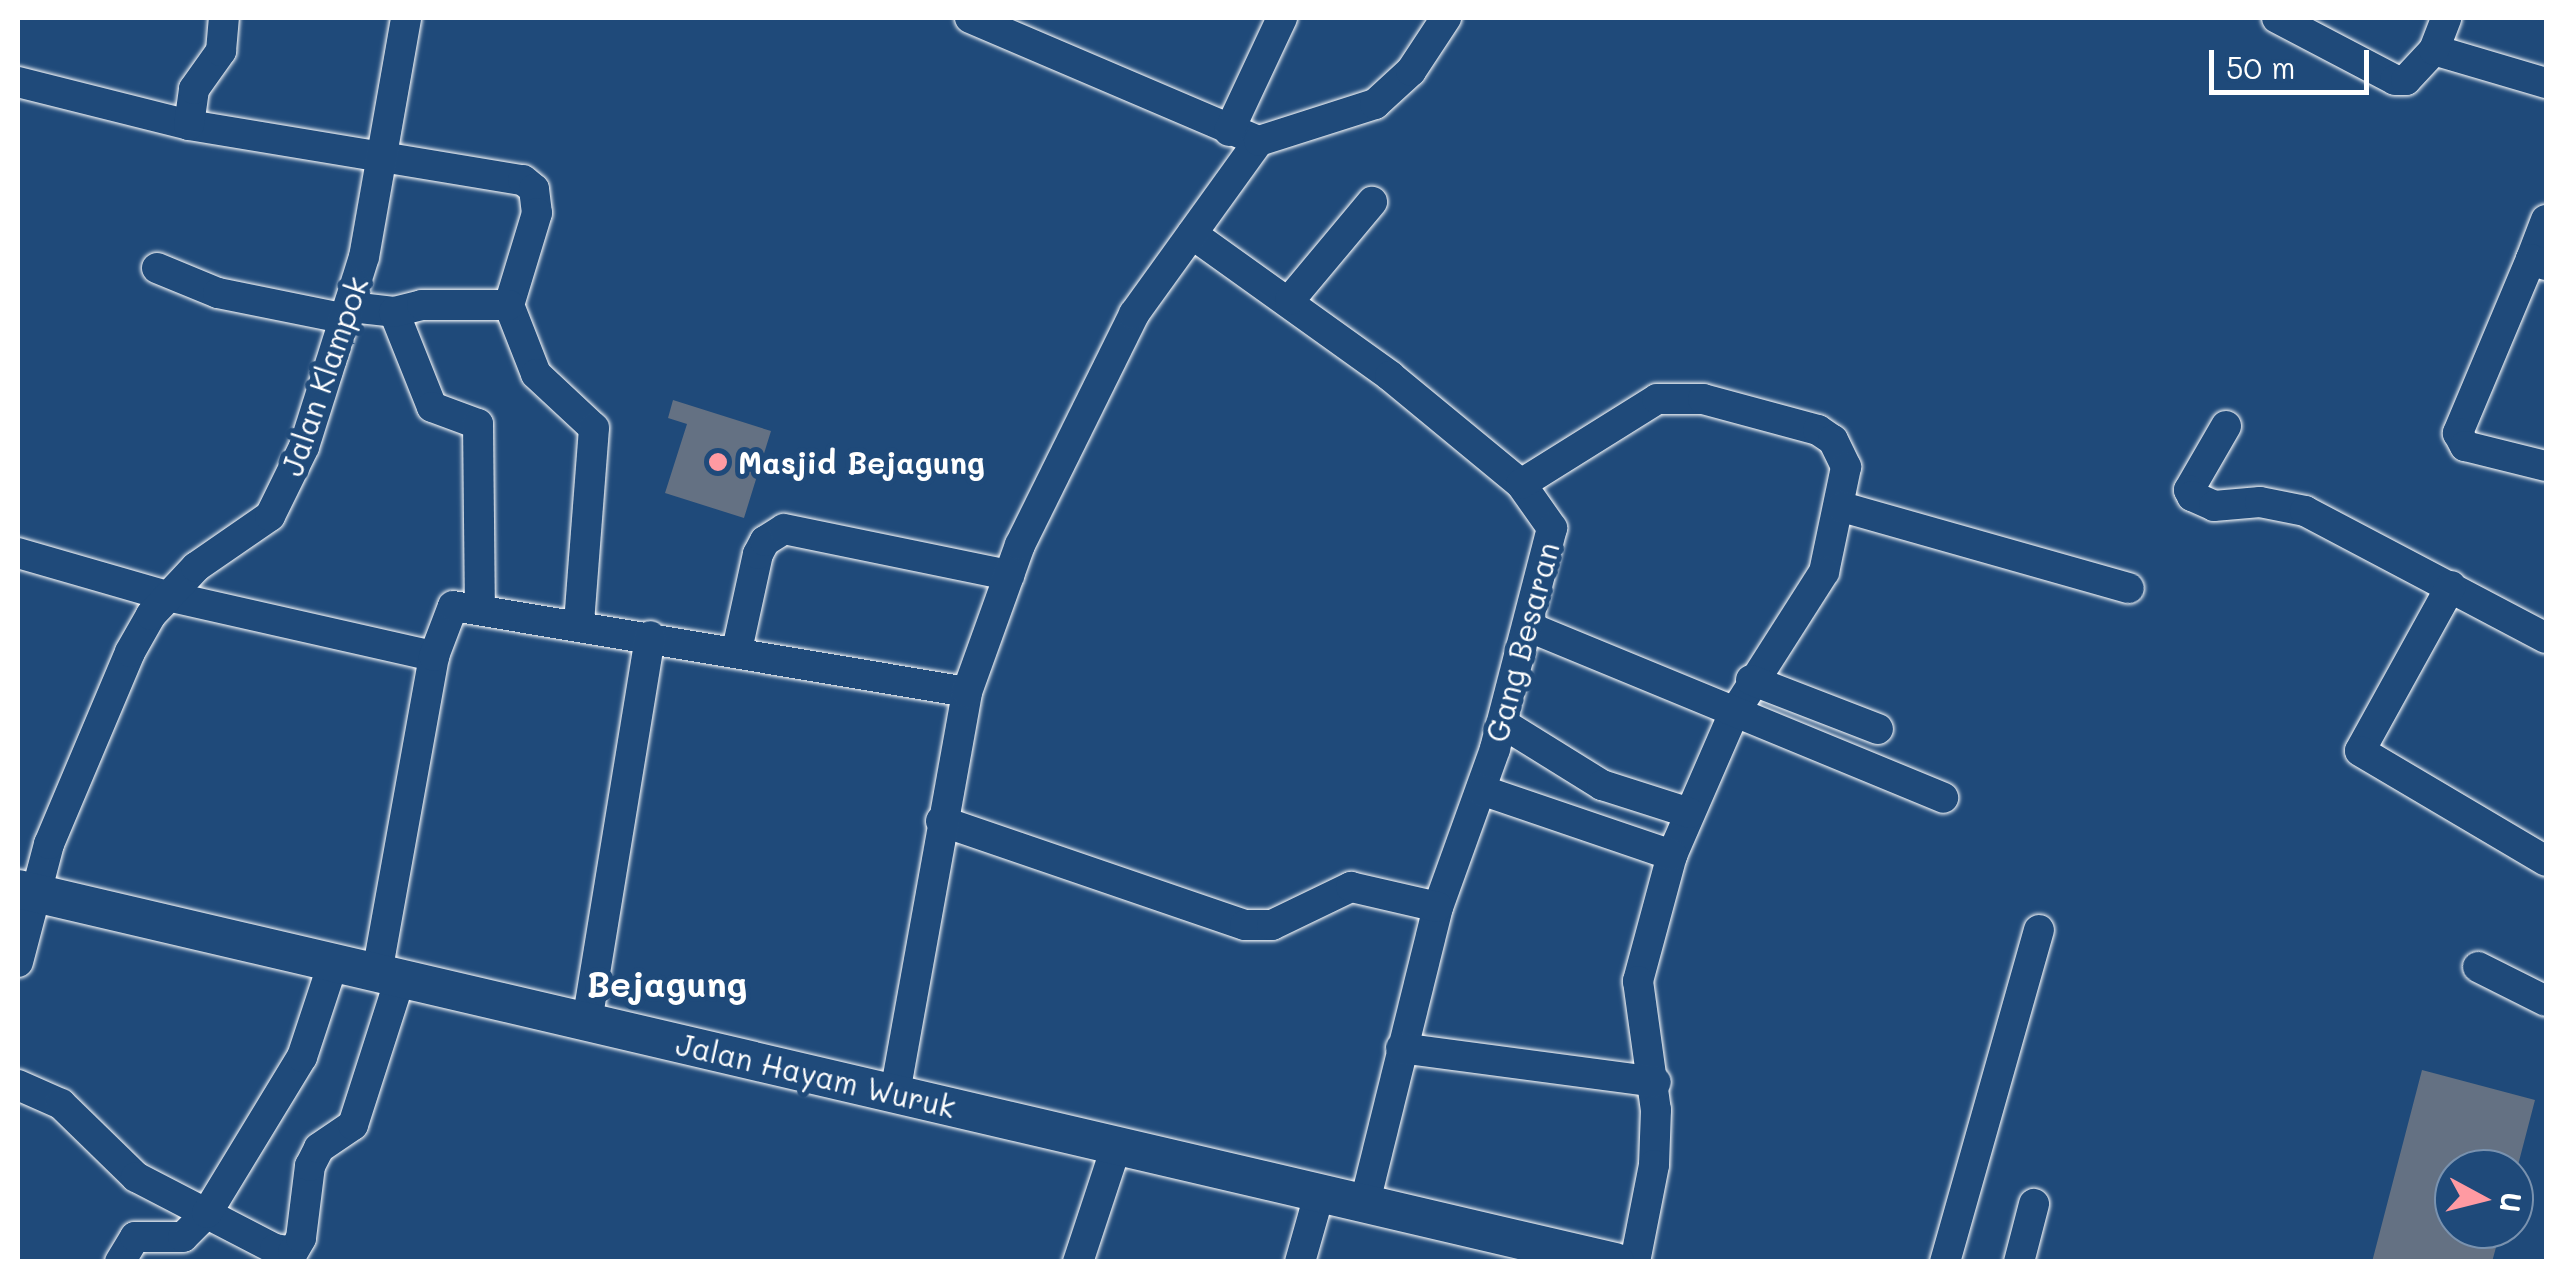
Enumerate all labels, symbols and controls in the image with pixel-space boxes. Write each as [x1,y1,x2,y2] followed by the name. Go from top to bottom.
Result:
[2214,30,2374,92] scale bar
[2226,47,2296,87] text: 50 m
[273,272,375,480] street label: Jalan Klampok
[738,444,985,480] place label: Masjid Bejagung
[707,451,729,473] marker: Masjid Bejagung
[1478,538,1566,746] street label: Gang Besaran
[587,962,747,1004] district label: Bejagung
[673,1025,959,1125] street label: Jalan Hayam Wuruk
[2434,1149,2534,1249] north arrow
[2493,1190,2531,1214] text: U

